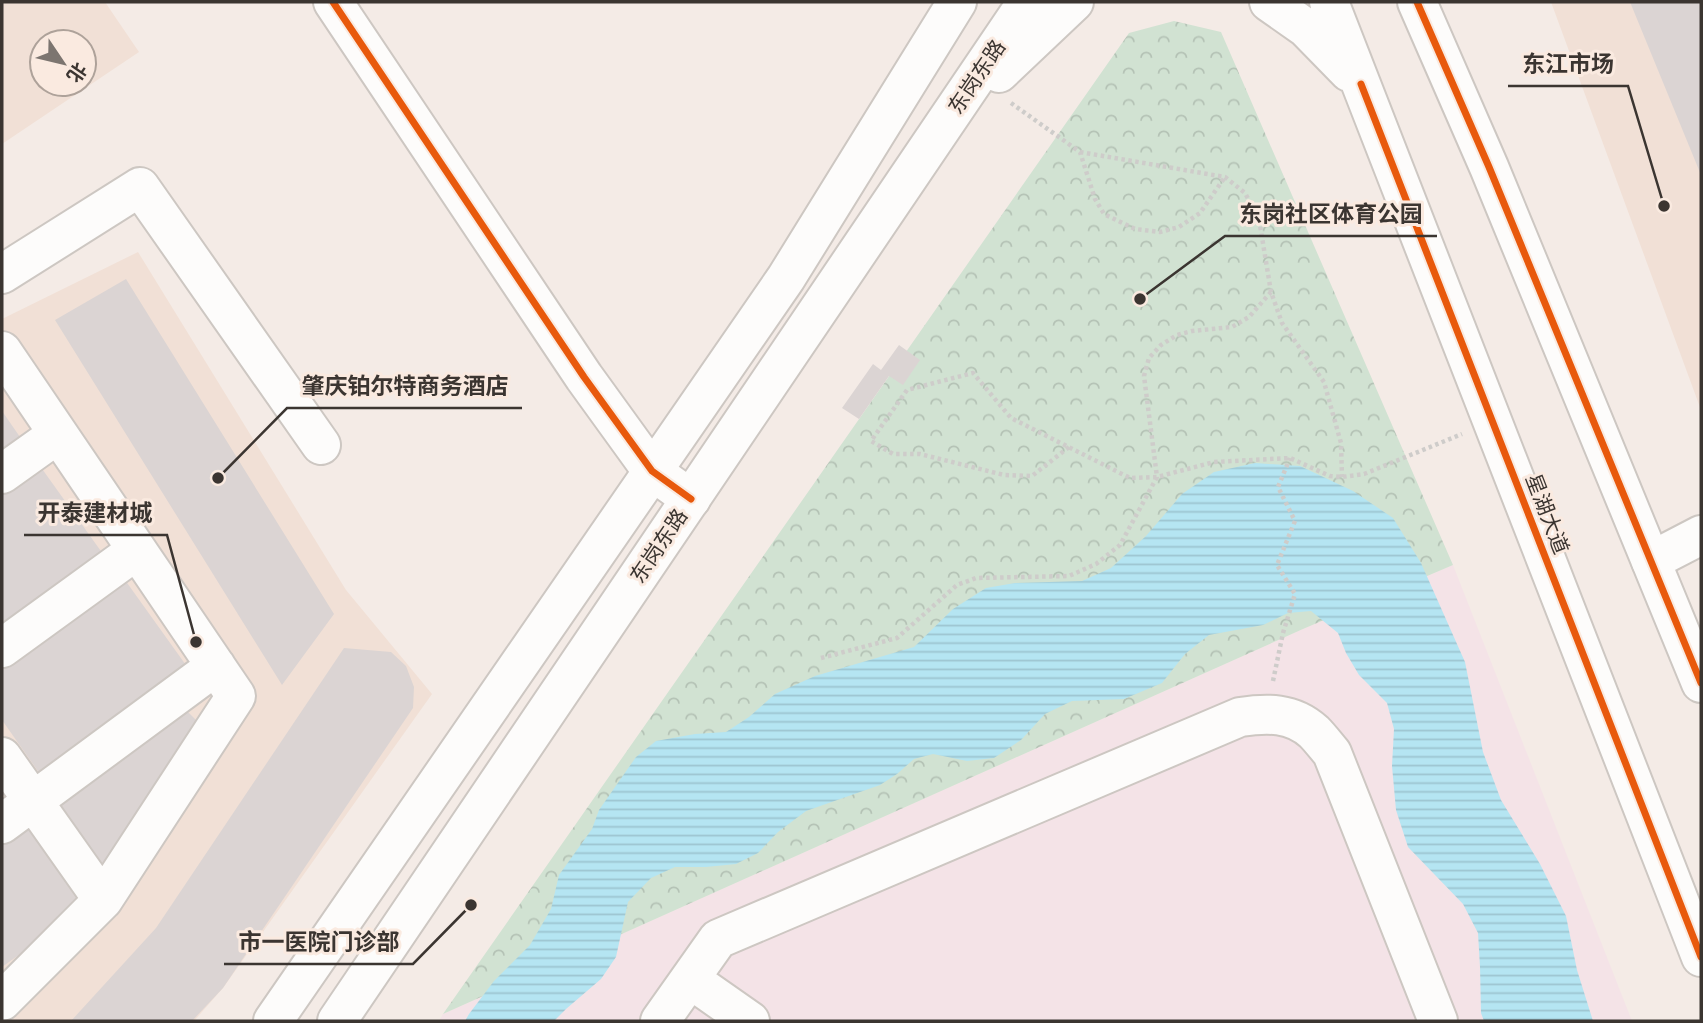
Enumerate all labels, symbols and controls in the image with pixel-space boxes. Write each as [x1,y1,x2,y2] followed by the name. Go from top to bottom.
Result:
[28,28,98,98] north arrow
[943,35,1010,119] street label: 东岗东路
[1508,42,1628,86] callout: 东江市场
[1522,50,1614,78] text: 东江市场
[62,58,91,87] text: 北
[1225,192,1437,236] callout: 东岗社区体育公园
[1239,200,1423,228] text: 东岗社区体育公园
[287,364,522,408] callout: 肇庆铂尔特商务酒店
[302,372,509,400] text: 肇庆铂尔特商务酒店
[1521,470,1574,558] street label: 星湖大道
[24,491,167,535] callout: 开泰建材城
[38,499,153,527] text: 开泰建材城
[625,504,692,588] street label: 东岗东路
[224,920,413,964] callout: 市一医院门诊部
[239,928,400,956] text: 市一医院门诊部

